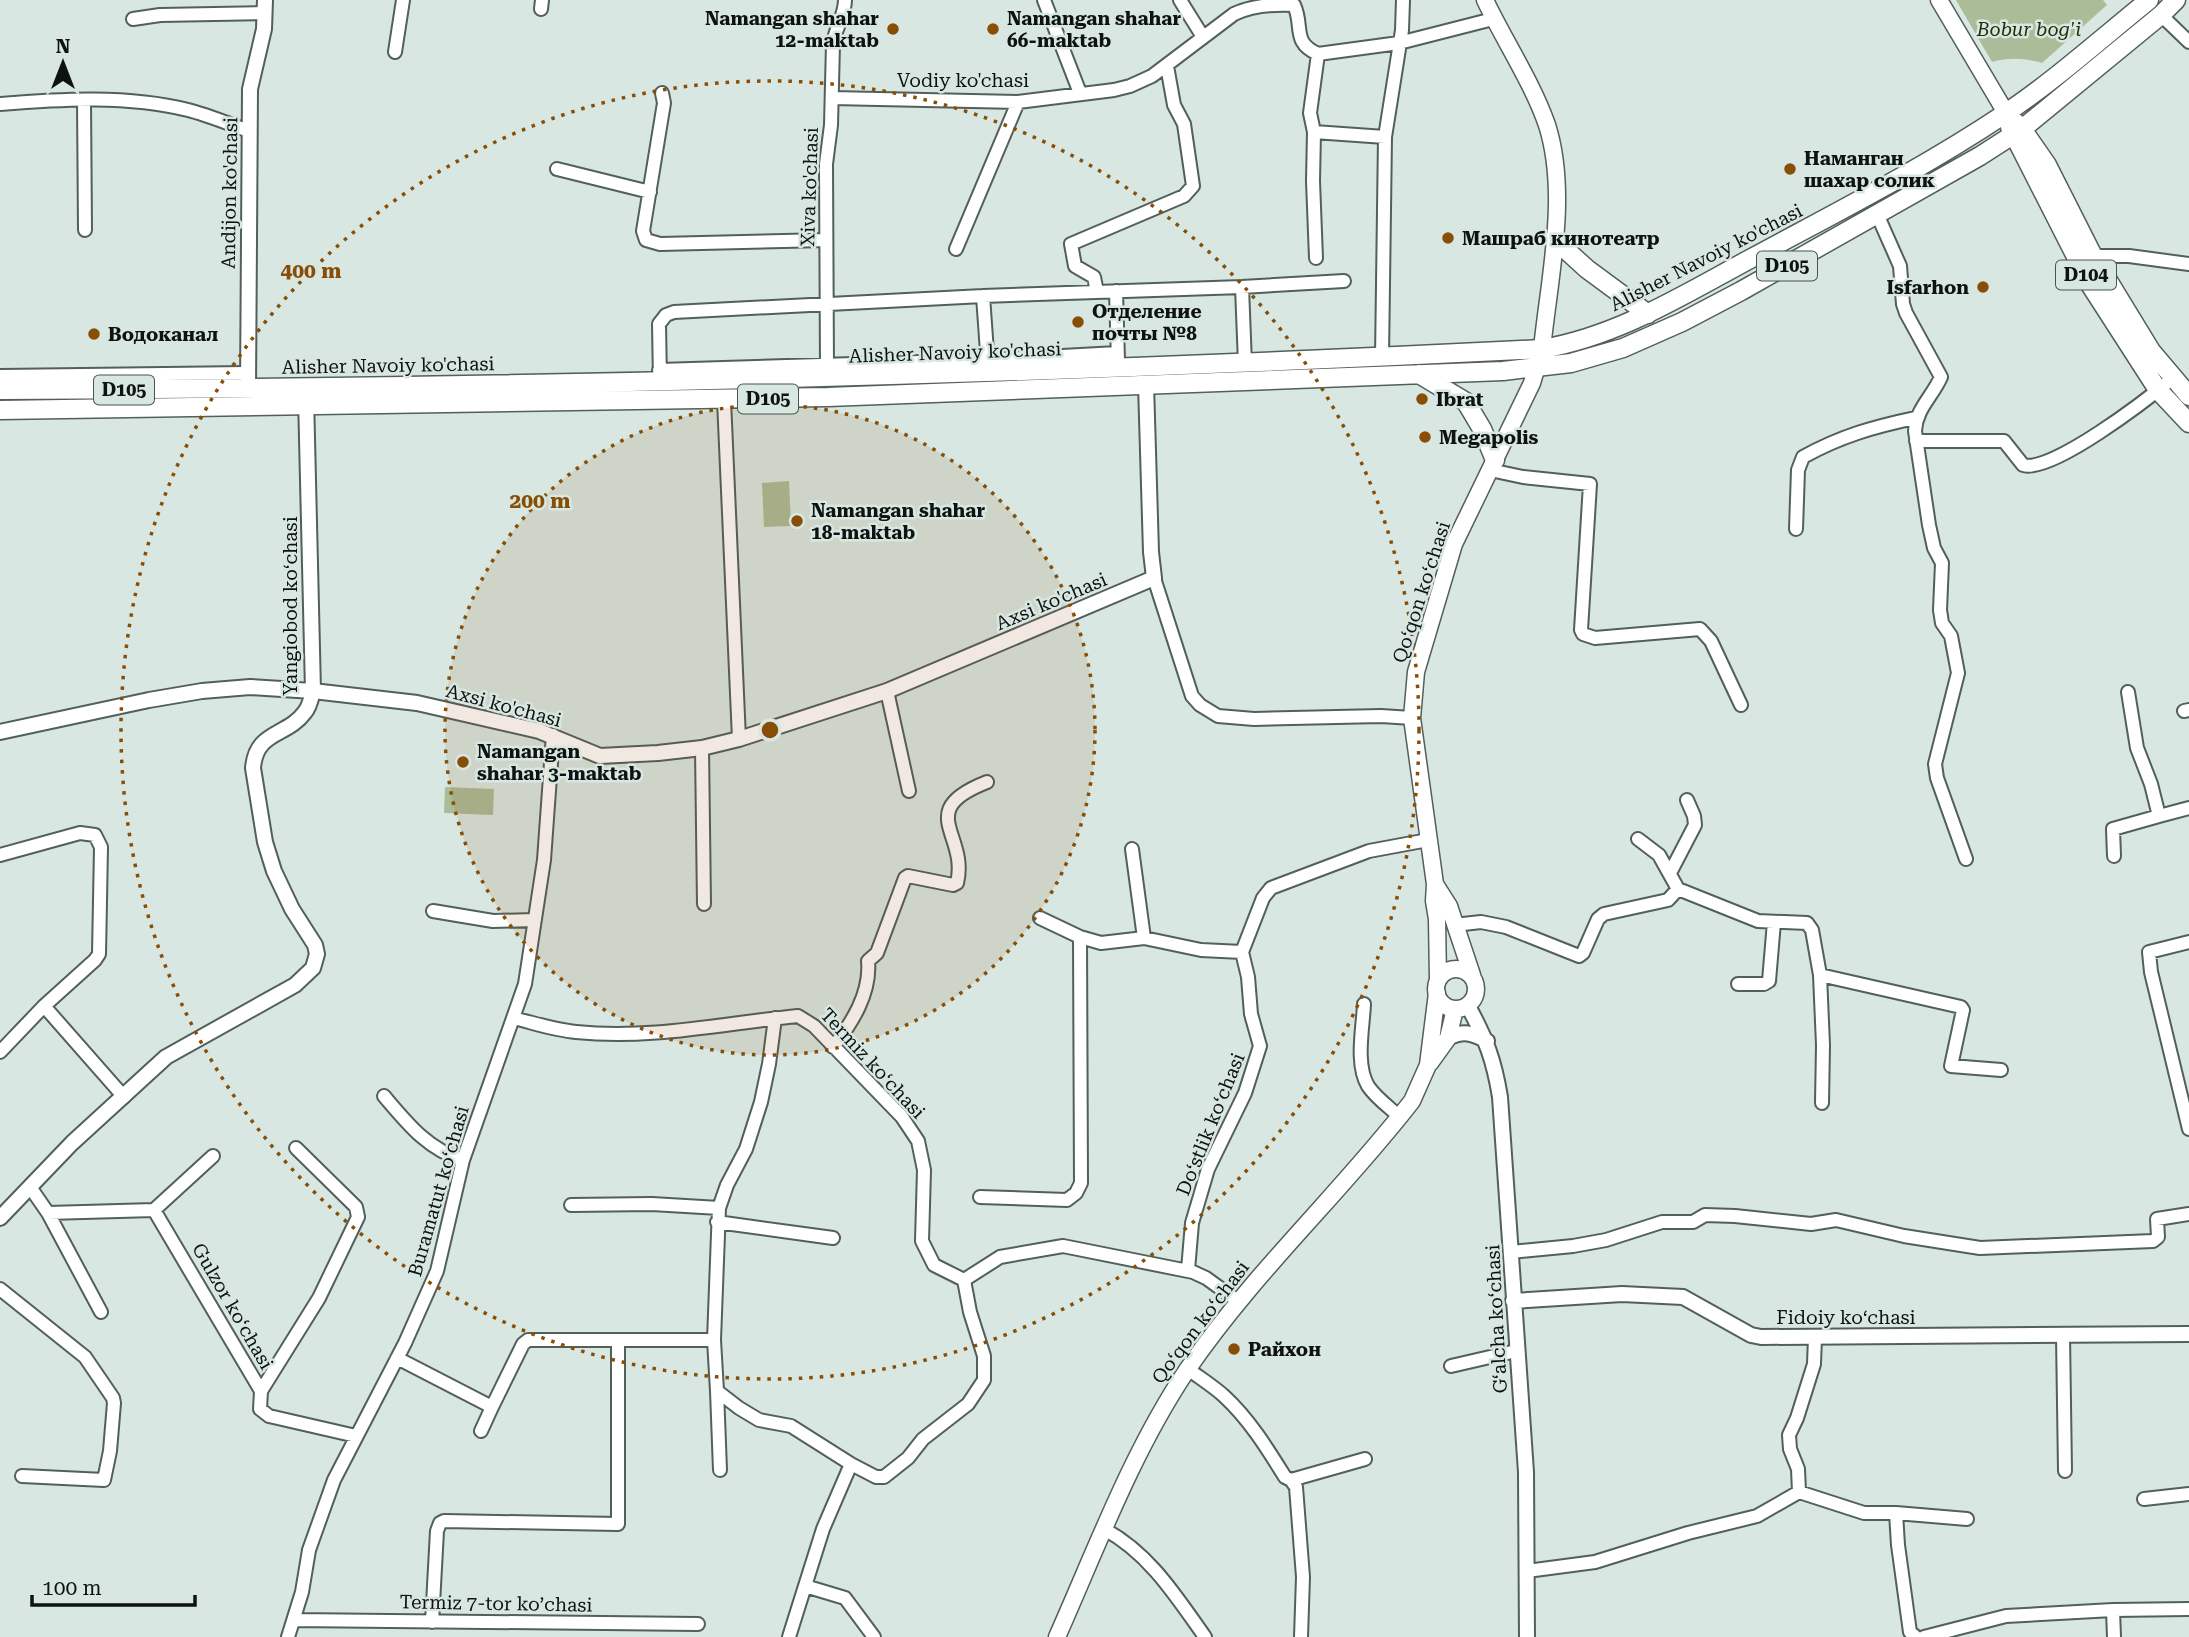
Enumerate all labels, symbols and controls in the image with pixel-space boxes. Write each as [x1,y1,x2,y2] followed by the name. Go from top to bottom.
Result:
[705,7,879,52] place label: Namangan shahar 12-maktab
[1007,7,1181,52] place label: Namangan shahar 66-maktab
[1976,18,2081,41] park label: Bobur bog'i
[885,21,901,37] marker: Namangan shahar 12-maktab
[985,21,1001,37] marker: Namangan shahar 66-maktab
[28,28,98,98] north arrow
[56,35,71,58] text: N
[897,69,1029,92] street label: Vodiy ko'chasi
[217,117,242,269] street label: Andijon ko'chasi
[796,127,823,247] street label: Xiva ko'chasi
[1804,147,1935,192] place label: Наманган шахар солик
[1782,161,1798,177] marker: Наманган шахар солик
[1606,199,1806,316] street label: Alisher Navoiy ko'chasi
[1462,227,1660,250] place label: Машраб кинотеатр
[1440,230,1456,246] marker: Машраб кинотеатр
[1757,252,1817,280] road number: D105
[281,259,341,283] text: 400 m
[2056,260,2116,290] road number: D104
[1886,276,1969,299] place label: Isfarhon
[1975,279,1991,295] marker: Isfarhon
[1092,300,1202,345] place label: Отделение почты №8
[1070,314,1086,330] marker: Отделение почты №8
[108,323,218,346] place label: Водоканал
[86,326,102,342] marker: Водоканал
[848,337,1062,368] street label: Alisher Navoiy ko'chasi
[281,352,495,379] street label: Alisher Navoiy ko'chasi
[94,376,154,404] road number: D105
[738,384,798,414] road number: D105
[1436,388,1484,411] place label: Ibrat
[1414,391,1430,407] marker: Ibrat
[1439,426,1539,449] place label: Megapolis
[1417,429,1433,445] marker: Megapolis
[510,489,570,513] text: 200 m
[811,499,985,544] place label: Namangan shahar 18-maktab
[789,513,805,529] marker: Namangan shahar 18-maktab
[279,516,302,696] street label: Yangiobod koʻchasi
[1388,518,1455,666] street label: Qoʻqon koʻchasi
[992,568,1110,635] street label: Axsi ko'chasi
[444,679,564,732] street label: Axsi ko'chasi
[758,718,782,742] centre of rings
[477,740,642,785] place label: Namangan shahar 3-maktab
[455,754,471,770] marker: Namangan shahar 3-maktab
[816,1003,930,1123] street label: Termiz koʻchasi
[1171,1050,1250,1199] street label: Doʻstlik koʻchasi
[403,1103,474,1279] street label: Buramatut koʻchasi
[187,1239,278,1374] street label: Gulzor koʻchasi
[1481,1244,1512,1394] street label: Gʻalcha koʻchasi
[1147,1256,1254,1388] street label: Qoʻqon koʻchasi
[1776,1306,1916,1329] street label: Fidoiy koʻchasi
[1248,1338,1321,1361] place label: Райхон
[1226,1341,1242,1357] marker: Райхон
[32,1564,194,1608] scale bar
[42,1576,102,1600] text: 100 m
[399,1590,593,1617] street label: Termiz 7-tor koʼchasi

